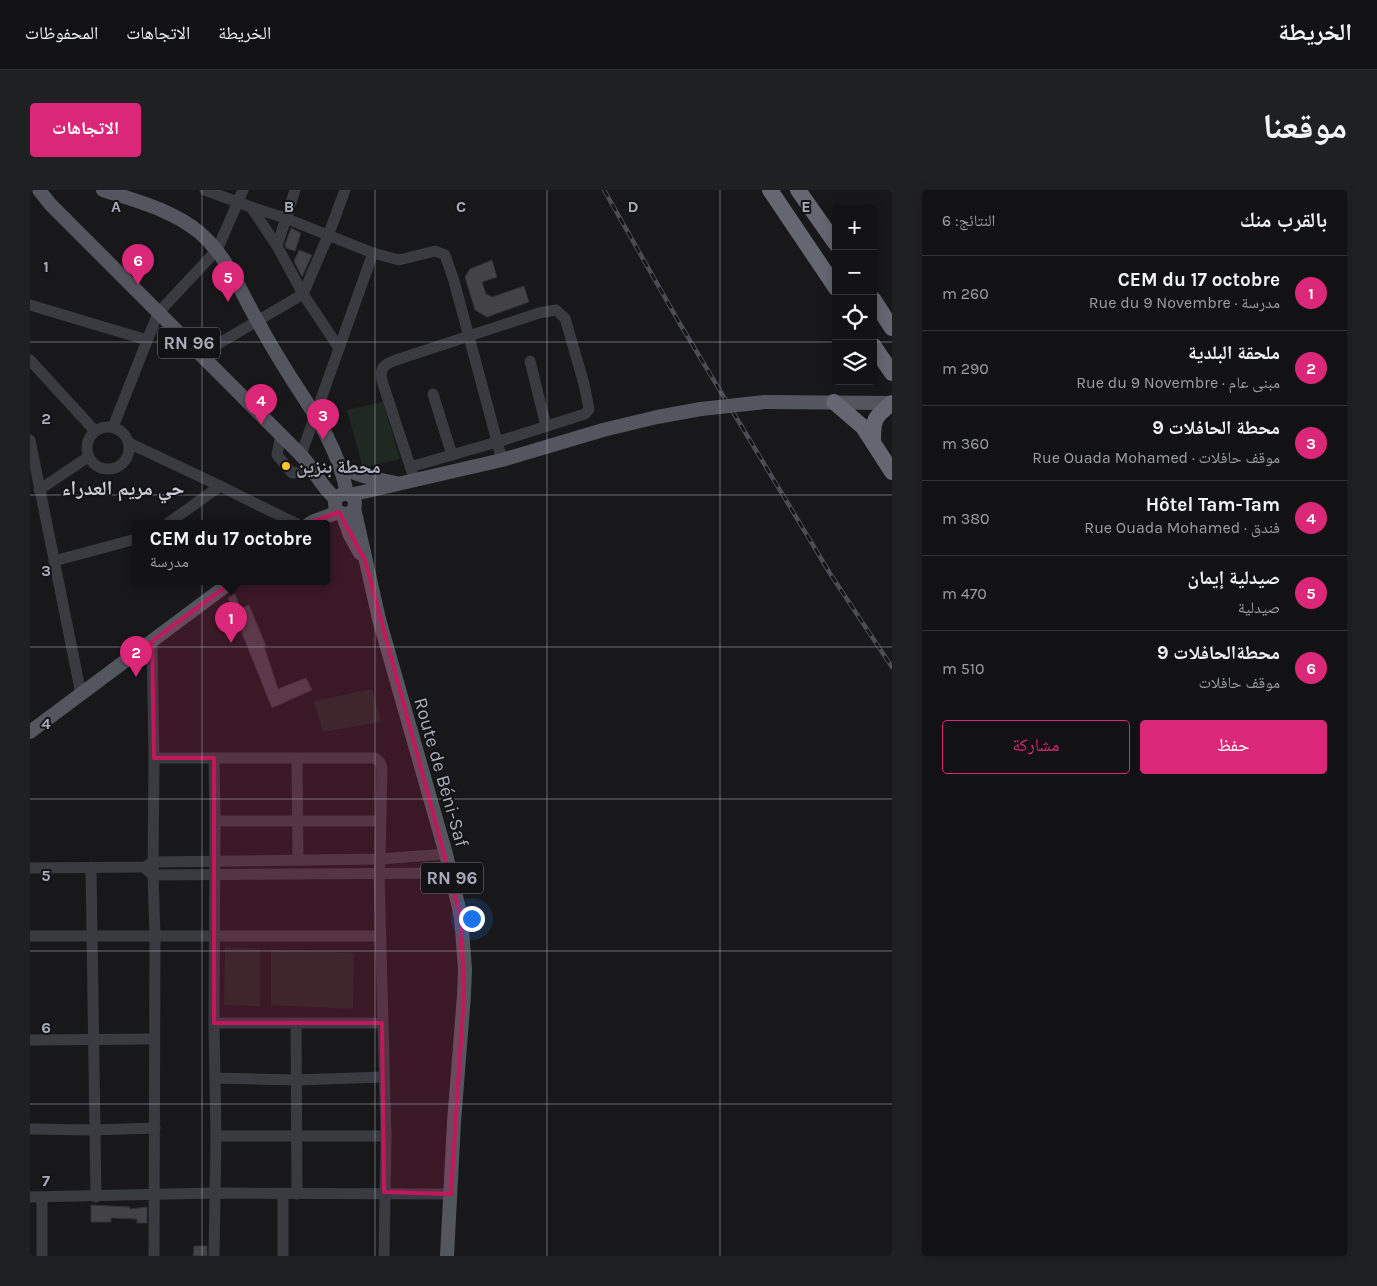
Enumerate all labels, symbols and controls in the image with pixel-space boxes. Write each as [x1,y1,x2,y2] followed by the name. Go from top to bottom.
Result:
[1278,18,1352,46] text: الخريطة
[25,22,98,44] text: المحفوظات
[126,22,190,44] text: الاتجاهات
[218,22,271,44] text: الخريطة
[30,103,141,157] button: الاتجاهات
[1262,106,1347,147] text: موقعنا
[111,197,121,216] text: A
[284,197,294,216] text: B
[456,197,466,216] text: C
[628,197,639,216] text: D
[801,197,811,216] text: E
[832,205,877,385] map controls
[832,205,877,250] button: +
[1240,208,1327,232] text: بالقرب منك
[942,211,995,230] text: النتائج: 6
[122,244,154,285] pin: 6
[832,250,877,295] button: −
[43,257,49,276] text: 1
[212,261,244,302] pin: 5
[1118,269,1280,291] text: CEM du 17 octobre
[942,284,989,303] text: 260 m
[1308,284,1314,303] text: 1
[1089,293,1280,312] text: مدرسة · Rue du 9 Novembre
[832,295,877,340] button: locate
[158,328,220,358] road number: RN 96
[832,340,877,385] button: layers
[1188,342,1280,364] text: ملحقة البلدية
[942,359,989,378] text: 290 m
[1306,359,1316,378] text: 2
[1076,373,1280,392] text: مبنى عام · Rue du 9 Novembre
[245,384,277,425] pin: 4
[307,399,339,440] pin: 3
[41,409,51,428] text: 2
[1152,417,1280,439] text: محطة الحافلات 9
[942,434,989,453] text: 360 m
[1306,434,1316,453] text: 3
[1032,448,1280,467] text: موقف حافلات · Rue Ouada Mohamed
[296,456,381,478] place label: محطة بنزين
[280,460,292,472] marker: محطة بنزين
[61,477,185,504] district label: حي مريم العدراء
[1146,494,1280,516] text: Hôtel Tam-Tam
[942,509,990,528] text: 380 m
[1306,509,1316,528] text: 4
[1084,518,1280,537] text: فندق · Rue Ouada Mohamed
[132,520,330,585] popup
[150,528,312,550] text: CEM du 17 octobre
[150,552,189,571] text: مدرسة
[41,561,51,580] text: 3
[1188,567,1280,589] text: صيدلية إيمان
[942,584,987,603] text: 470 m
[1306,584,1316,603] text: 5
[1238,598,1280,617] text: صيدلية
[215,602,247,643] pin: 1
[120,636,152,677] pin: 2
[1157,642,1280,664] text: محطةالحافلات 9
[942,659,985,678] text: 510 m
[1306,659,1316,678] text: 6
[1199,673,1280,692] text: موقف حافلات
[409,695,473,850] street label: Route de Béni-Saf
[41,714,51,733] text: 4
[942,720,1130,774] button: مشاركة
[1140,720,1327,774] button: حفظ
[421,862,483,894] road number: RN 96
[41,866,51,885] text: 5
[459,906,485,932] your location
[41,1018,51,1037] text: 6
[42,1171,50,1190] text: 7

